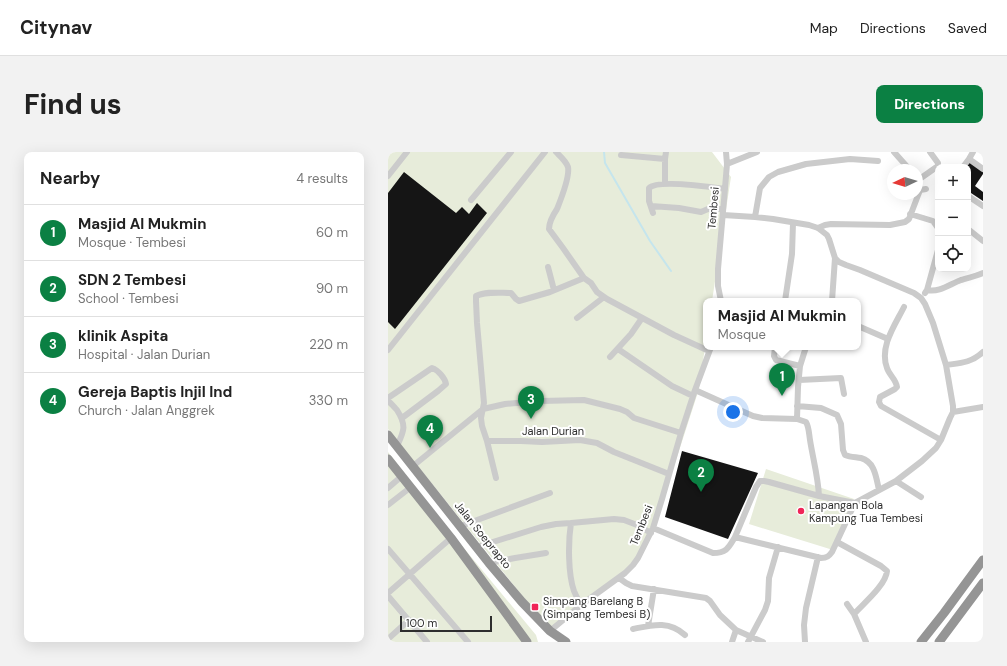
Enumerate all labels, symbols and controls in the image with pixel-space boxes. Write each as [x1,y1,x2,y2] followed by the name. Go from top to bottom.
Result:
[20,15,92,40] text: Citynav
[810,19,838,37] text: Map
[860,19,926,37] text: Directions
[948,19,987,37] text: Saved
[876,85,983,123] button: Directions
[24,86,122,123] text: Find us
[887,164,923,200] north arrow
[935,164,971,272] map controls
[935,164,971,200] button: +
[40,167,100,189] text: Nearby
[296,170,348,187] text: 4 results
[704,186,722,230] street label: Tembesi
[935,200,971,236] button: −
[78,214,206,234] text: Masjid Al Mukmin
[51,224,55,241] text: 1
[316,224,348,241] text: 60 m
[78,234,186,251] text: Mosque · Tembesi
[935,236,971,272] button: locate
[78,270,186,290] text: SDN 2 Tembesi
[49,280,57,297] text: 2
[316,280,348,297] text: 90 m
[78,290,179,307] text: School · Tembesi
[703,298,861,350] popup
[718,306,846,326] text: Masjid Al Mukmin
[78,326,168,346] text: klinik Aspita
[718,326,766,343] text: Mosque
[49,336,57,353] text: 3
[309,336,348,353] text: 220 m
[78,346,210,363] text: Hospital · Jalan Durian
[769,363,795,396] pin: 1
[78,382,232,402] text: Gereja Baptis Injil Ind
[518,386,544,419] pin: 3
[49,392,57,409] text: 4
[309,392,348,409] text: 330 m
[78,402,215,419] text: Church · Jalan Anggrek
[723,402,743,422] your location
[417,415,443,448] pin: 4
[522,424,584,438] street label: Jalan Durian
[688,459,714,492] pin: 2
[452,498,514,572] street label: Jalan Soeprapto
[809,498,923,525] place label: Lapangan Bola Kampung Tua Tembesi
[627,503,655,547] street label: Tembesi
[796,506,806,516] marker: Lapangan Bola Kampung Tua Tembesi
[543,594,650,621] place label: Simpang Barelang B (Simpang Tembesi B)
[530,602,540,612] marker: Simpang Barelang B (Simpang Tembesi B)
[400,614,492,633] scale bar
[406,616,437,630] text: 100 m

